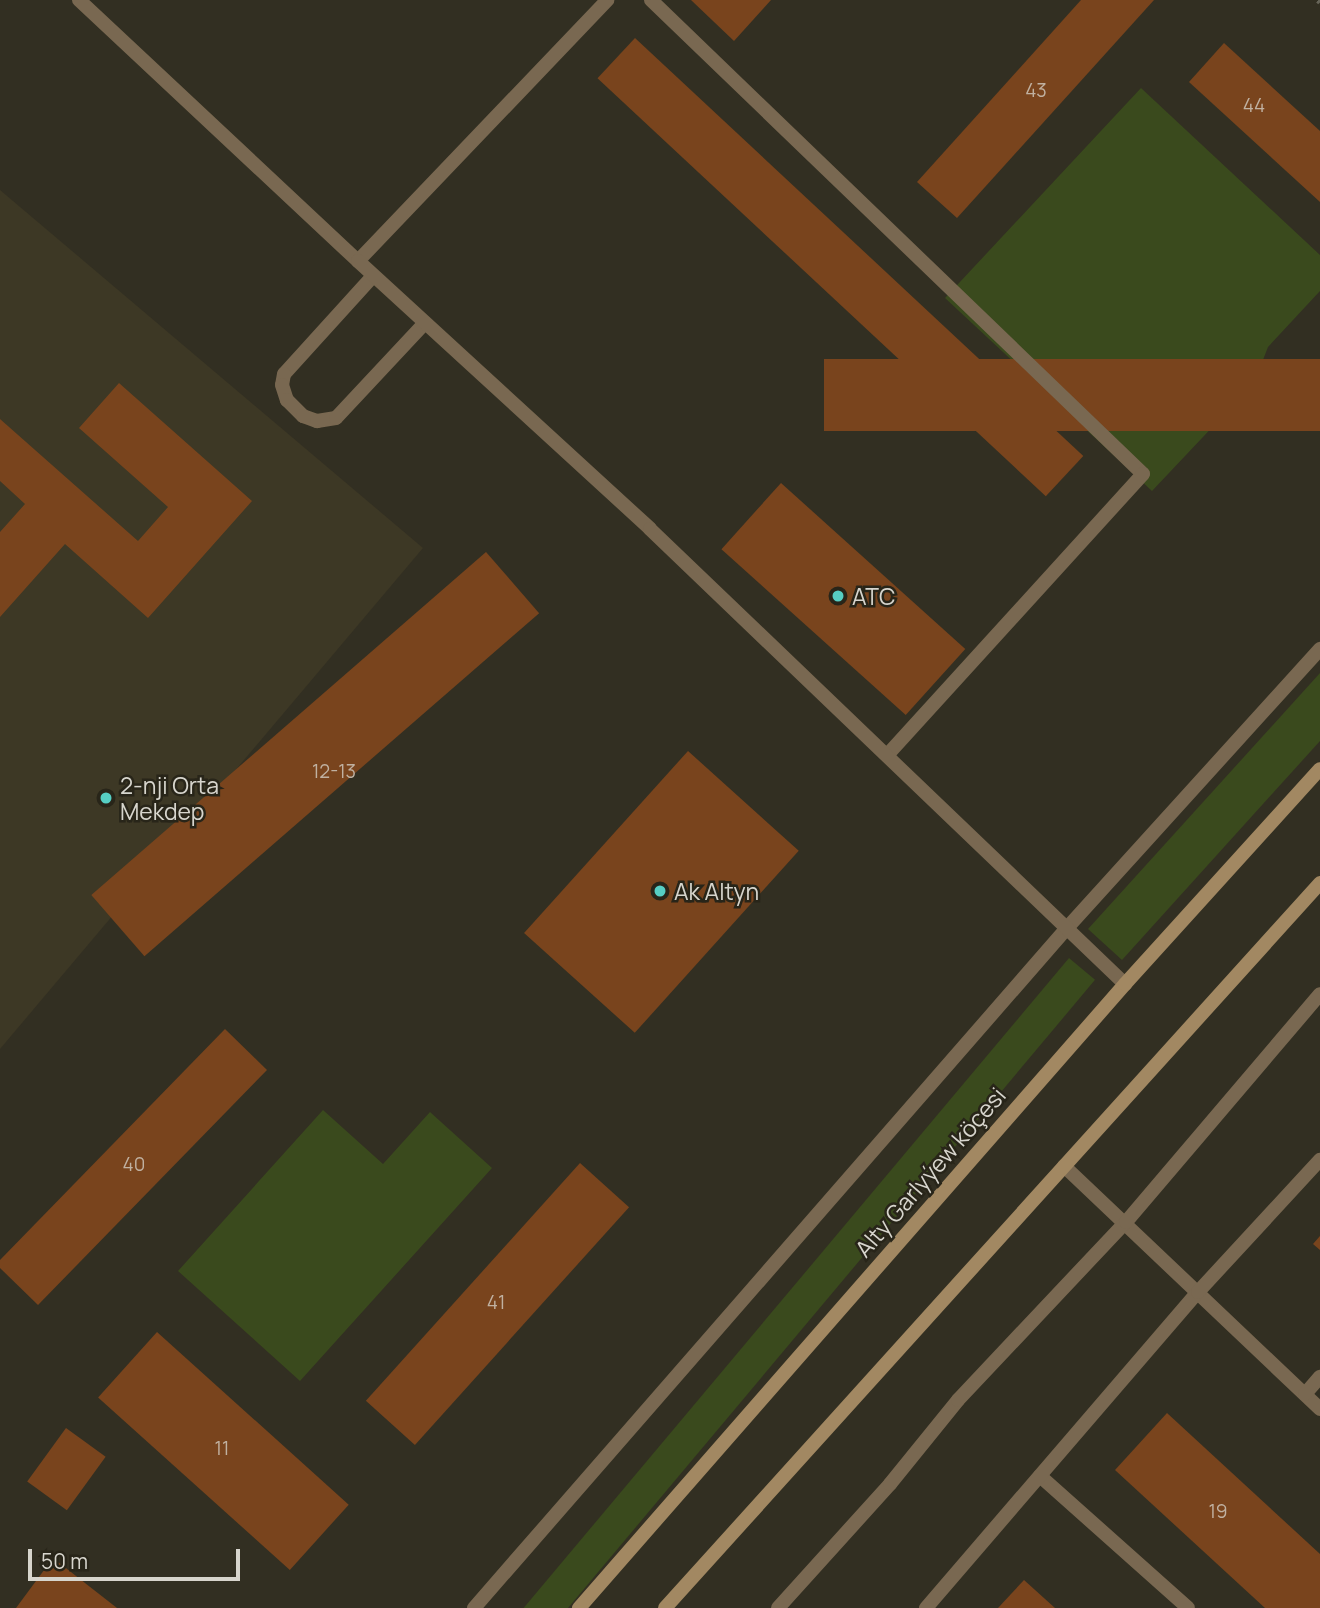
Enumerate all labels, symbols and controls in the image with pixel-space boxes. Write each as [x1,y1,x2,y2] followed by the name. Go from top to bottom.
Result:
[1025,80,1047,102] house number: 43
[1243,95,1265,117] house number: 44
[852,582,895,610] place label: АТС
[830,588,846,604] marker: АТС
[312,761,356,783] house number: 12-13
[120,771,219,825] place label: 2-nji Orta Mekdep
[98,790,114,806] marker: 2-nji Orta Mekdep
[674,877,759,905] place label: Ak Altyn
[652,883,668,899] marker: Ak Altyn
[849,1082,1011,1262] street label: Alty Garlyýew köçesi
[123,1154,145,1176] house number: 40
[487,1292,505,1314] house number: 41
[215,1438,229,1460] house number: 11
[1208,1501,1228,1523] house number: 19
[32,1534,243,1578] scale bar
[41,1547,88,1575] text: 50 m

